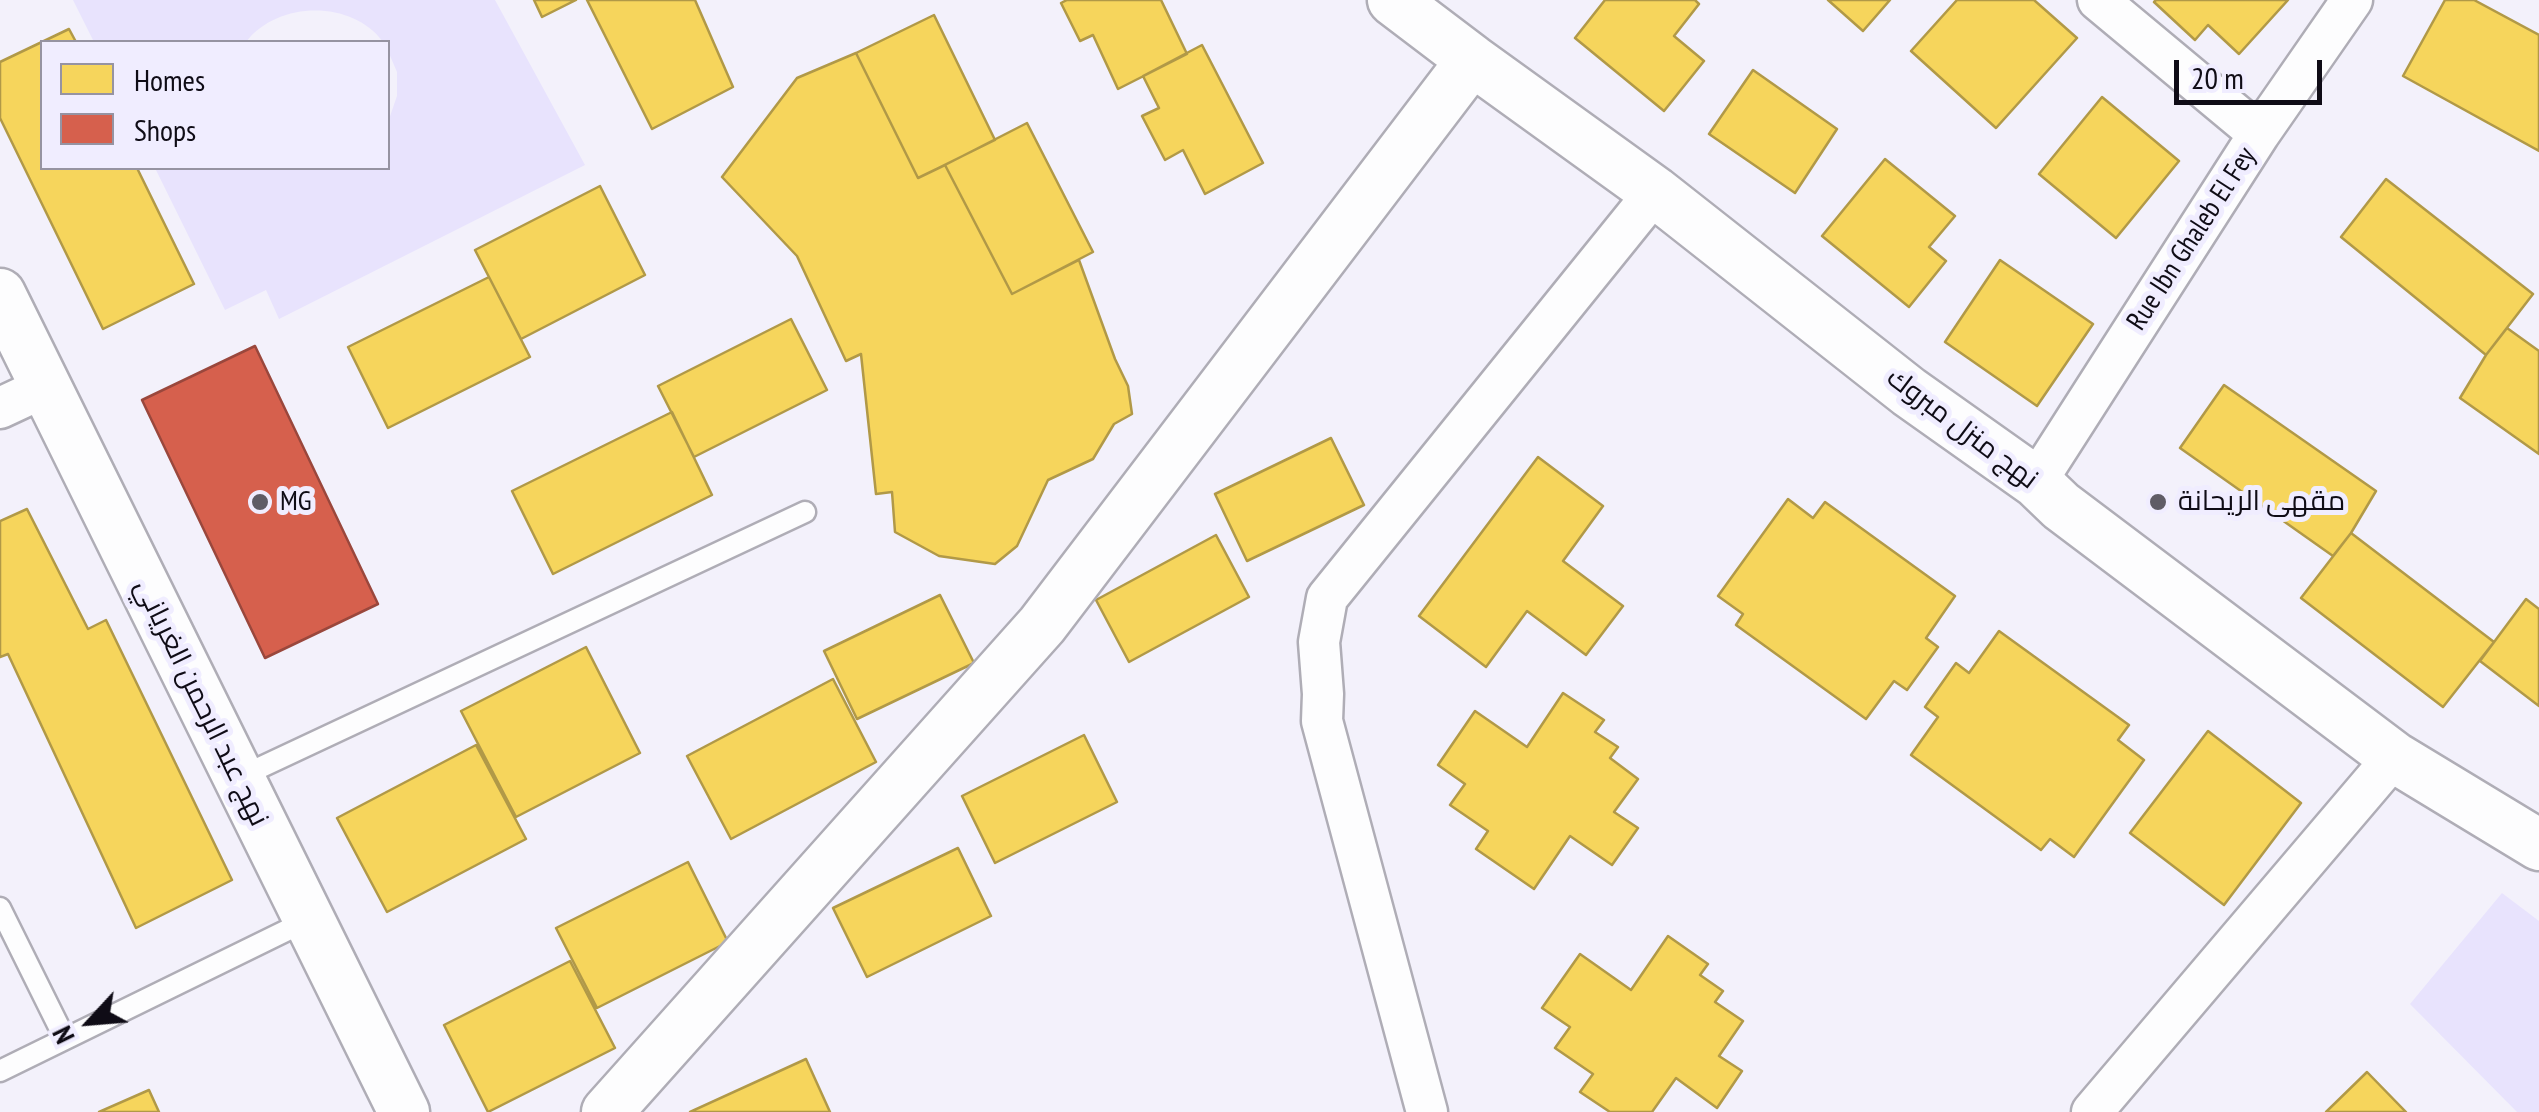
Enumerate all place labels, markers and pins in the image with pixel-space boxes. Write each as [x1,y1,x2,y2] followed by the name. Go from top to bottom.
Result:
[280,485,312,519] place label: MG
[2178,485,2345,519] place label: مقهى الريحانة
[249,491,271,513] marker: MG
[2147,491,2169,513] marker: مقهى الريحانة

